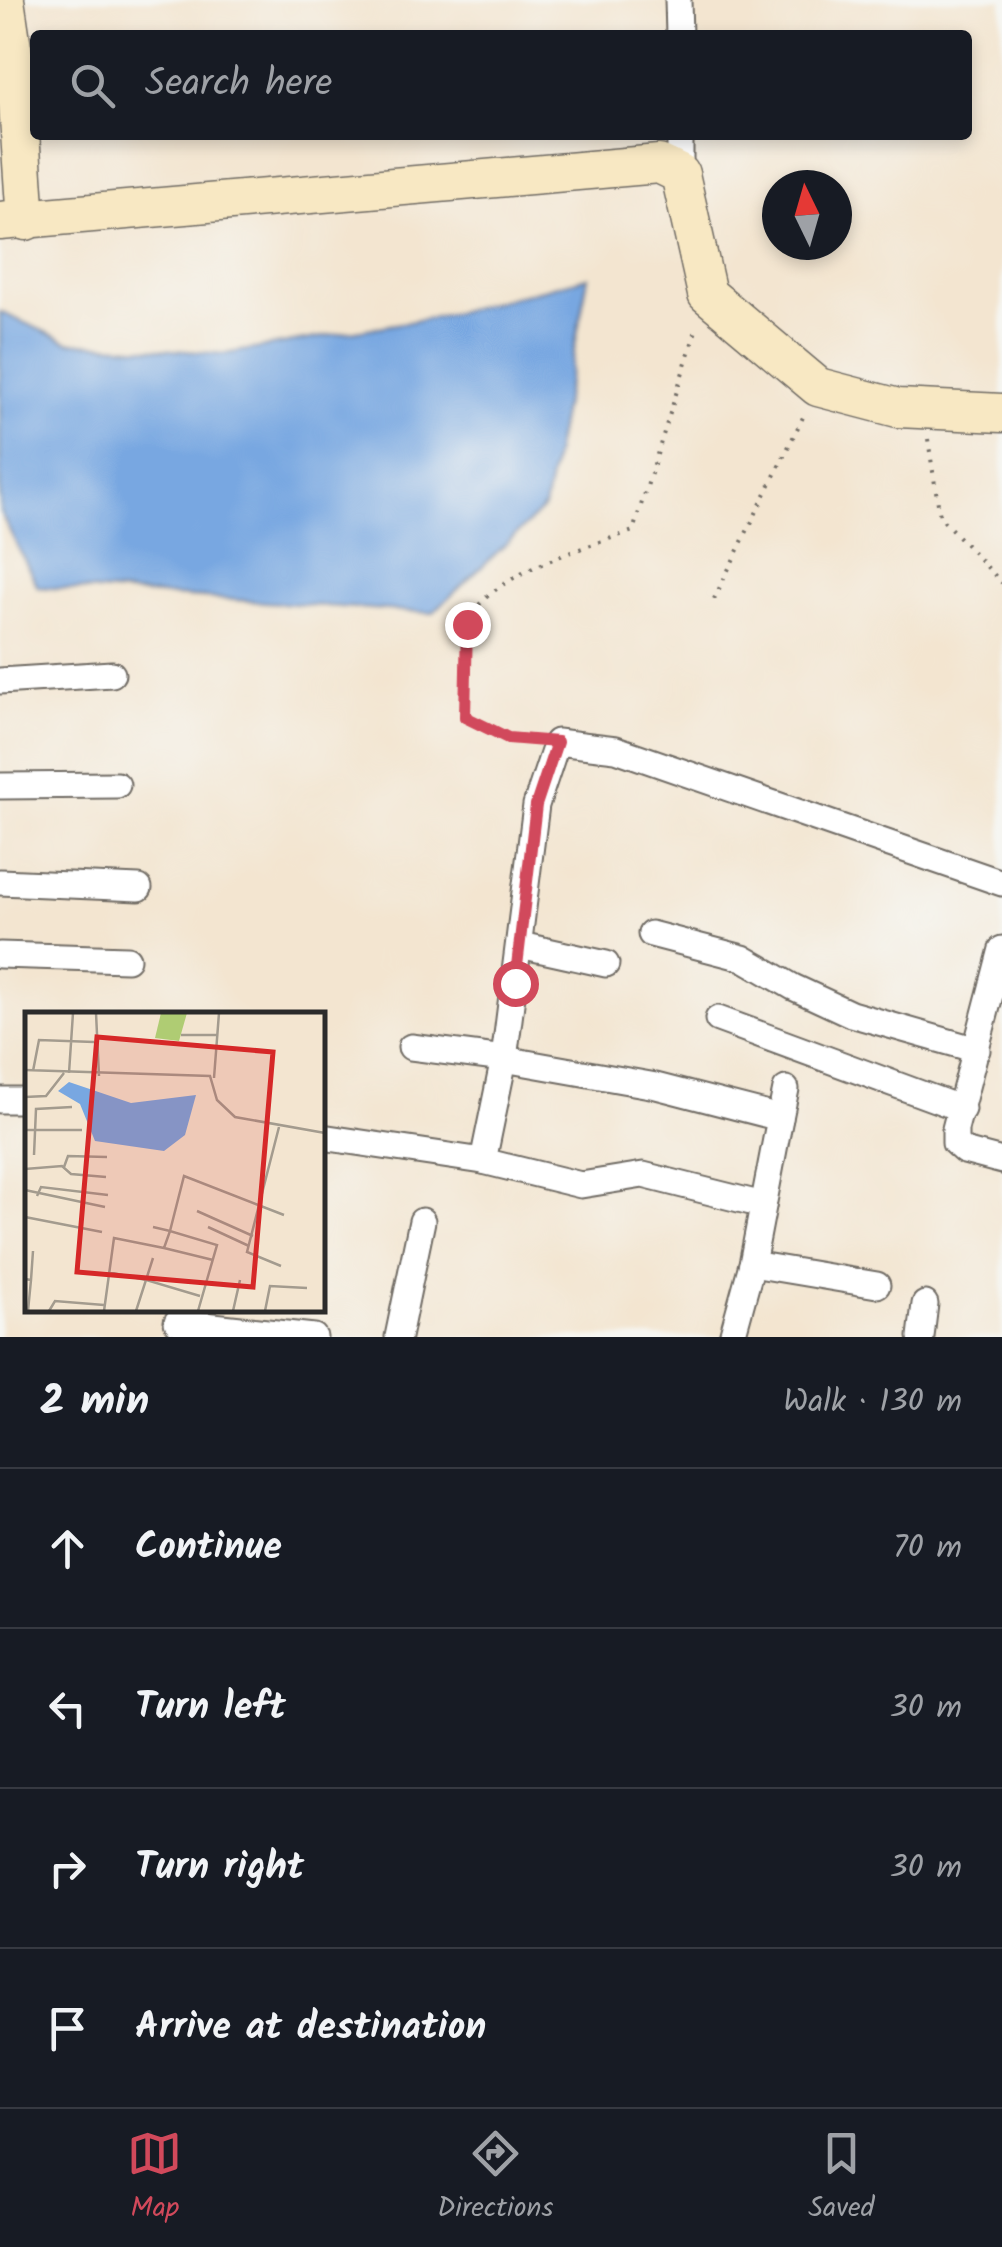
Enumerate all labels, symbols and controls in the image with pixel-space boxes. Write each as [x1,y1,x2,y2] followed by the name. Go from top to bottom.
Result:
[30,30,972,140] search box
[145,55,332,115] text: Search here
[65,58,120,113] icon: search
[762,170,852,260] north arrow
[445,602,491,648] route end
[493,961,539,1007] route start
[25,1012,325,1312] inset map
[40,1369,149,1436] text: 2 min
[783,1377,962,1428] text: Walk · 130 m
[135,1518,282,1578] text: Continue
[40,1521,95,1576] icon: ahead
[893,1523,962,1574] text: 70 m
[135,1678,286,1738] text: Turn left
[40,1681,95,1736] icon: left
[889,1683,962,1734] text: 30 m
[135,1838,304,1898] text: Turn right
[40,1841,95,1896] icon: right
[889,1843,962,1894] text: 30 m
[135,1998,486,2058] text: Arrive at destination
[40,2001,95,2056] icon: arrive
[127,2126,182,2231] tab: Map
[437,2126,553,2231] tab: Directions
[808,2126,875,2231] tab: Saved

